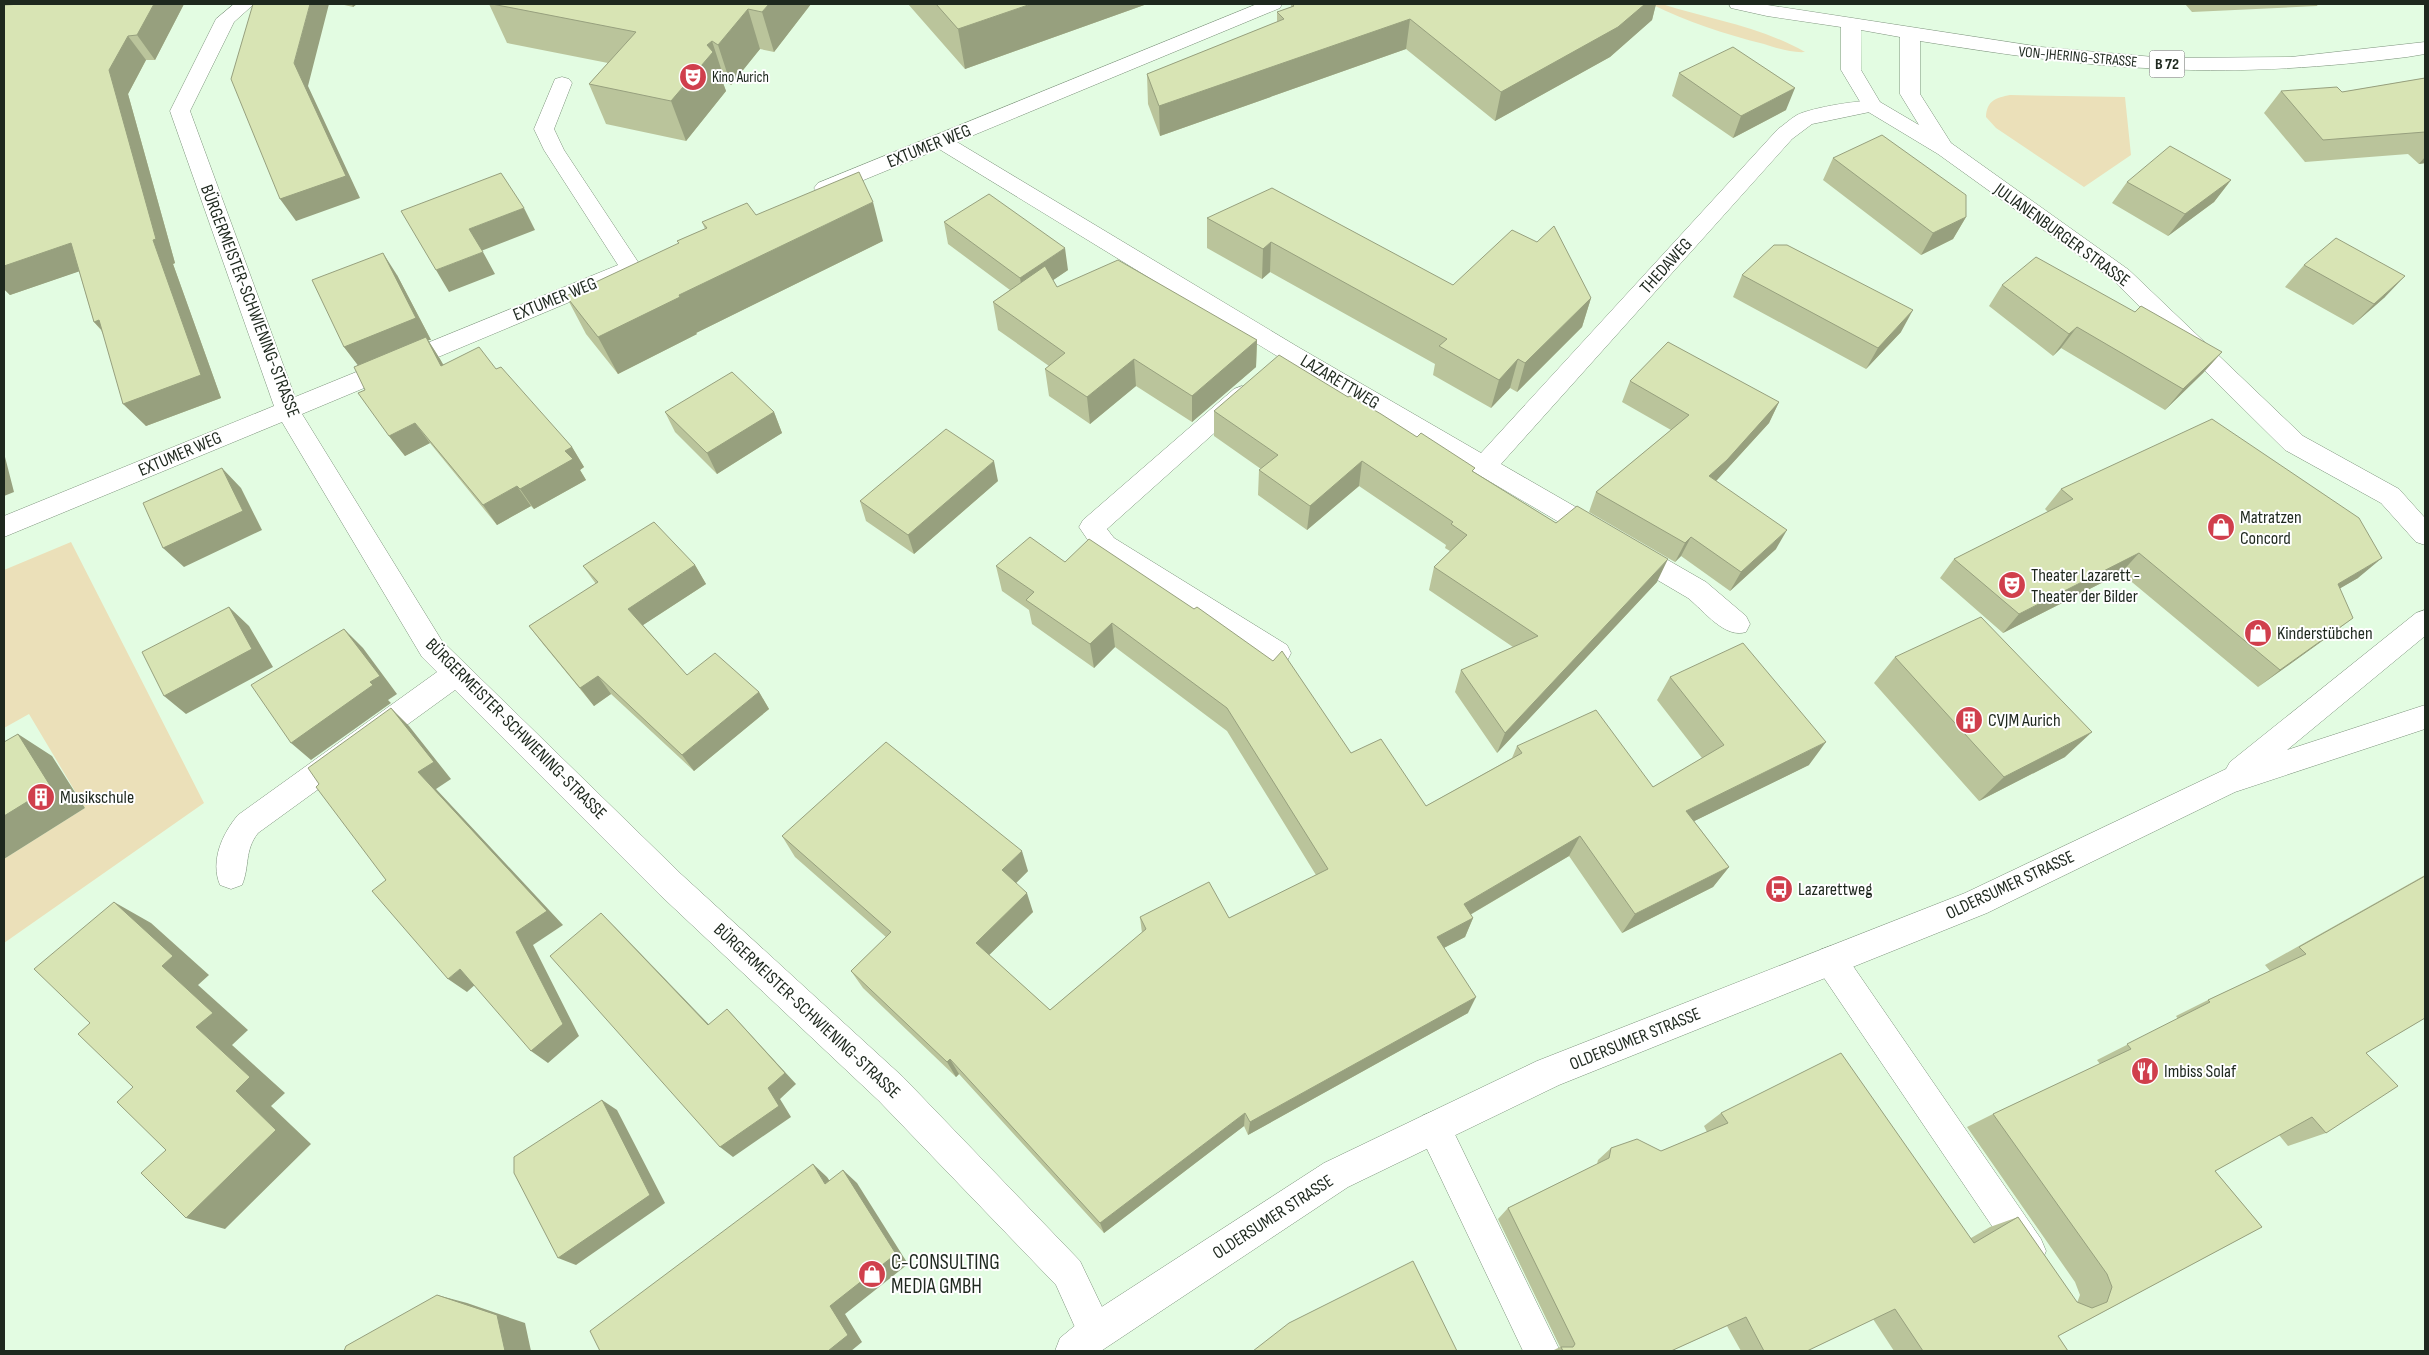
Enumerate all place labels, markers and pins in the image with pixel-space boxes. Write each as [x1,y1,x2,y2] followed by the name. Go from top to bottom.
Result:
[678,62,708,92] theatre icon: Kino Aurich
[712,68,769,87] place label: Kino Aurich
[2240,507,2302,549] place label: Matratzen Concord
[2206,512,2236,542] shop icon: Matratzen Concord
[2031,565,2140,607] place label: Theater Lazarett - Theater der Bilder
[1997,570,2027,600] theatre icon: Theater Lazarett - Theater der Bilder
[2243,618,2273,648] shop icon: Kinderstübchen
[2277,623,2373,644] place label: Kinderstübchen
[1954,705,1984,735] building icon: CVJM Aurich
[1988,710,2061,731] place label: CVJM Aurich
[26,782,56,812] building icon: Musikschule
[60,787,134,808] place label: Musikschule
[1764,874,1794,904] bus stop icon: Lazarettweg
[1798,879,1872,900] place label: Lazarettweg
[2130,1056,2160,1086] restaurant icon: Imbiss Solaf
[2164,1061,2237,1082] place label: Imbiss Solaf
[891,1250,1000,1299] place label: C-CONSULTING MEDIA GMBH
[857,1259,887,1289] shop icon: C-CONSULTING MEDIA GMBH

